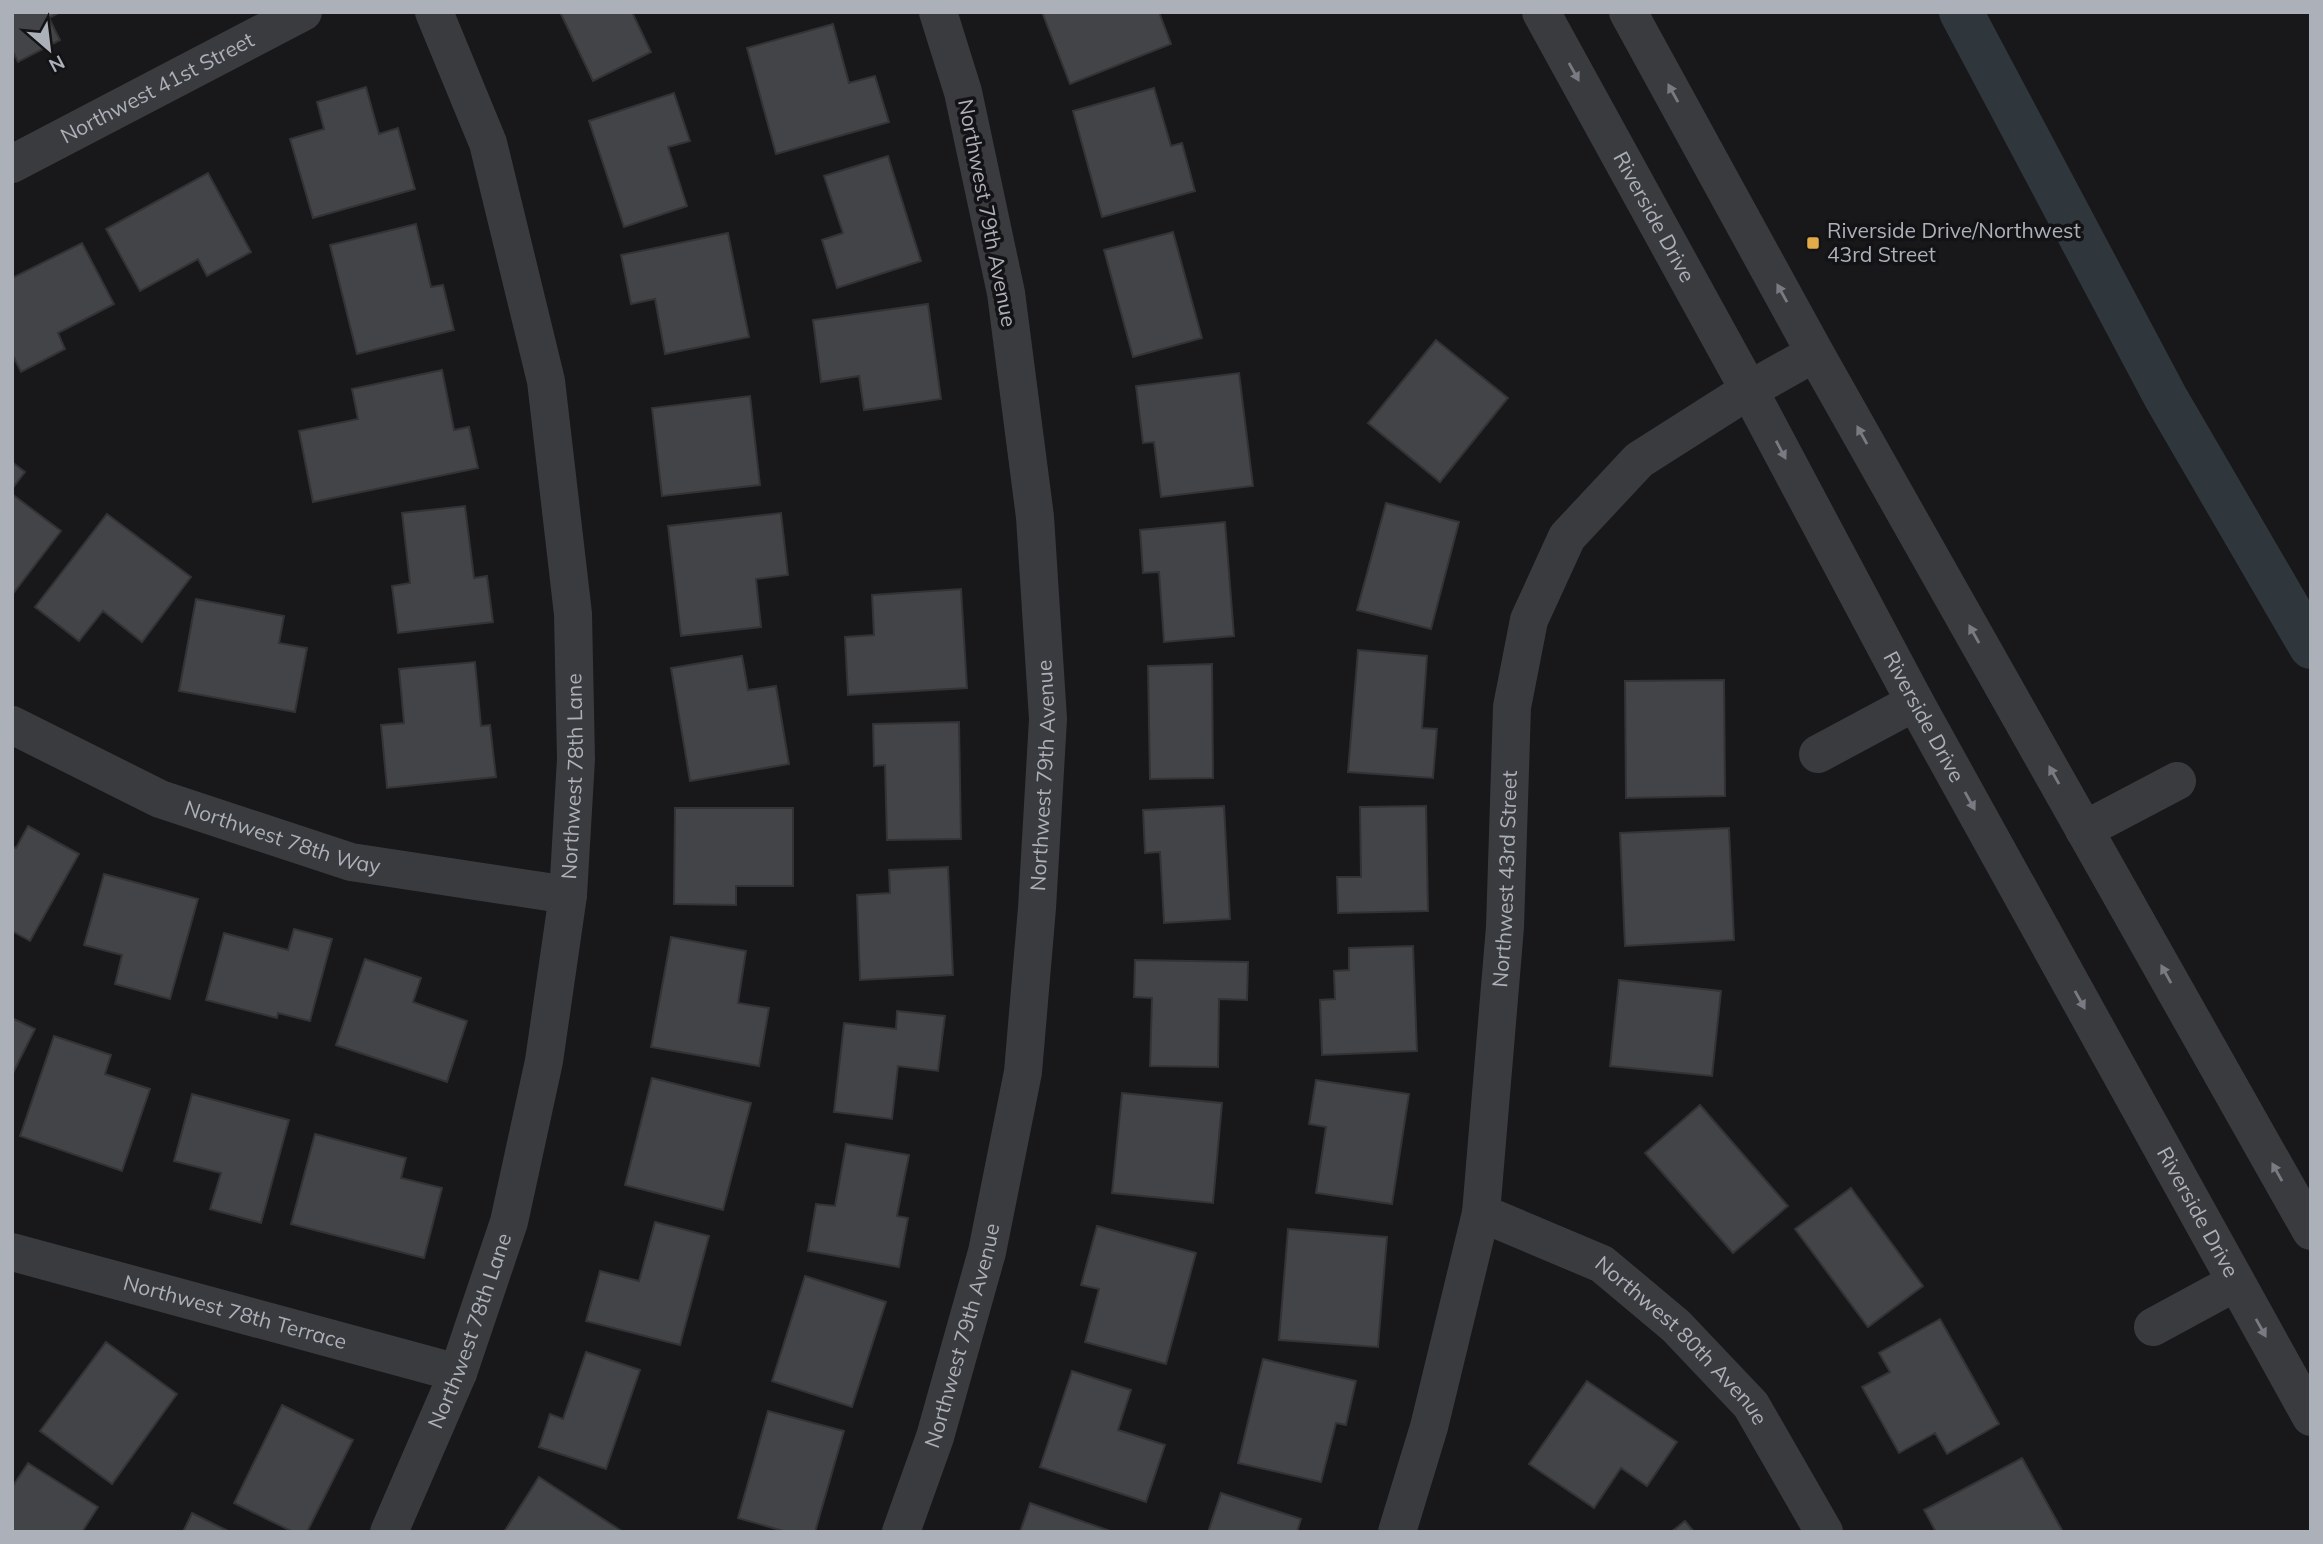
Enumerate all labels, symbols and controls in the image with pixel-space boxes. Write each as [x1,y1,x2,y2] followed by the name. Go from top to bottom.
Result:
[14,14,84,84] north arrow
[57,27,259,149] street label: Northwest 41st Street
[1568,62,1580,82] one-way arrow
[1667,84,1679,103] one-way arrow
[953,97,1023,329] street label: Northwest 79th Avenue
[1608,147,1701,286] street label: Riverside Drive
[1827,217,2081,267] place label: Riverside Drive/Northwest 43rd Street
[1805,235,1821,251] marker: Riverside Drive/Northwest 43rd Street
[1777,283,1788,303] one-way arrow
[1856,426,1868,445] one-way arrow
[1775,440,1787,460] one-way arrow
[1968,624,1980,643] one-way arrow
[1878,646,1971,786] street label: Riverside Drive
[1024,659,1060,892] street label: Northwest 79th Avenue
[555,673,588,880] street label: Northwest 78th Lane
[2048,766,2060,785] one-way arrow
[1486,770,1522,988] street label: Northwest 43rd Street
[1964,792,1976,811] one-way arrow
[181,794,382,878] street label: Northwest 78th Way
[2160,964,2172,983] one-way arrow
[2074,991,2086,1010] one-way arrow
[2152,1142,2245,1281] street label: Riverside Drive
[2271,1162,2283,1182] one-way arrow
[918,1221,1004,1451] street label: Northwest 79th Avenue
[421,1229,516,1432] street label: Northwest 78th Lane
[1590,1250,1774,1429] street label: Northwest 80th Avenue
[121,1269,350,1354] street label: Northwest 78th Terrace
[2255,1318,2267,1338] one-way arrow

